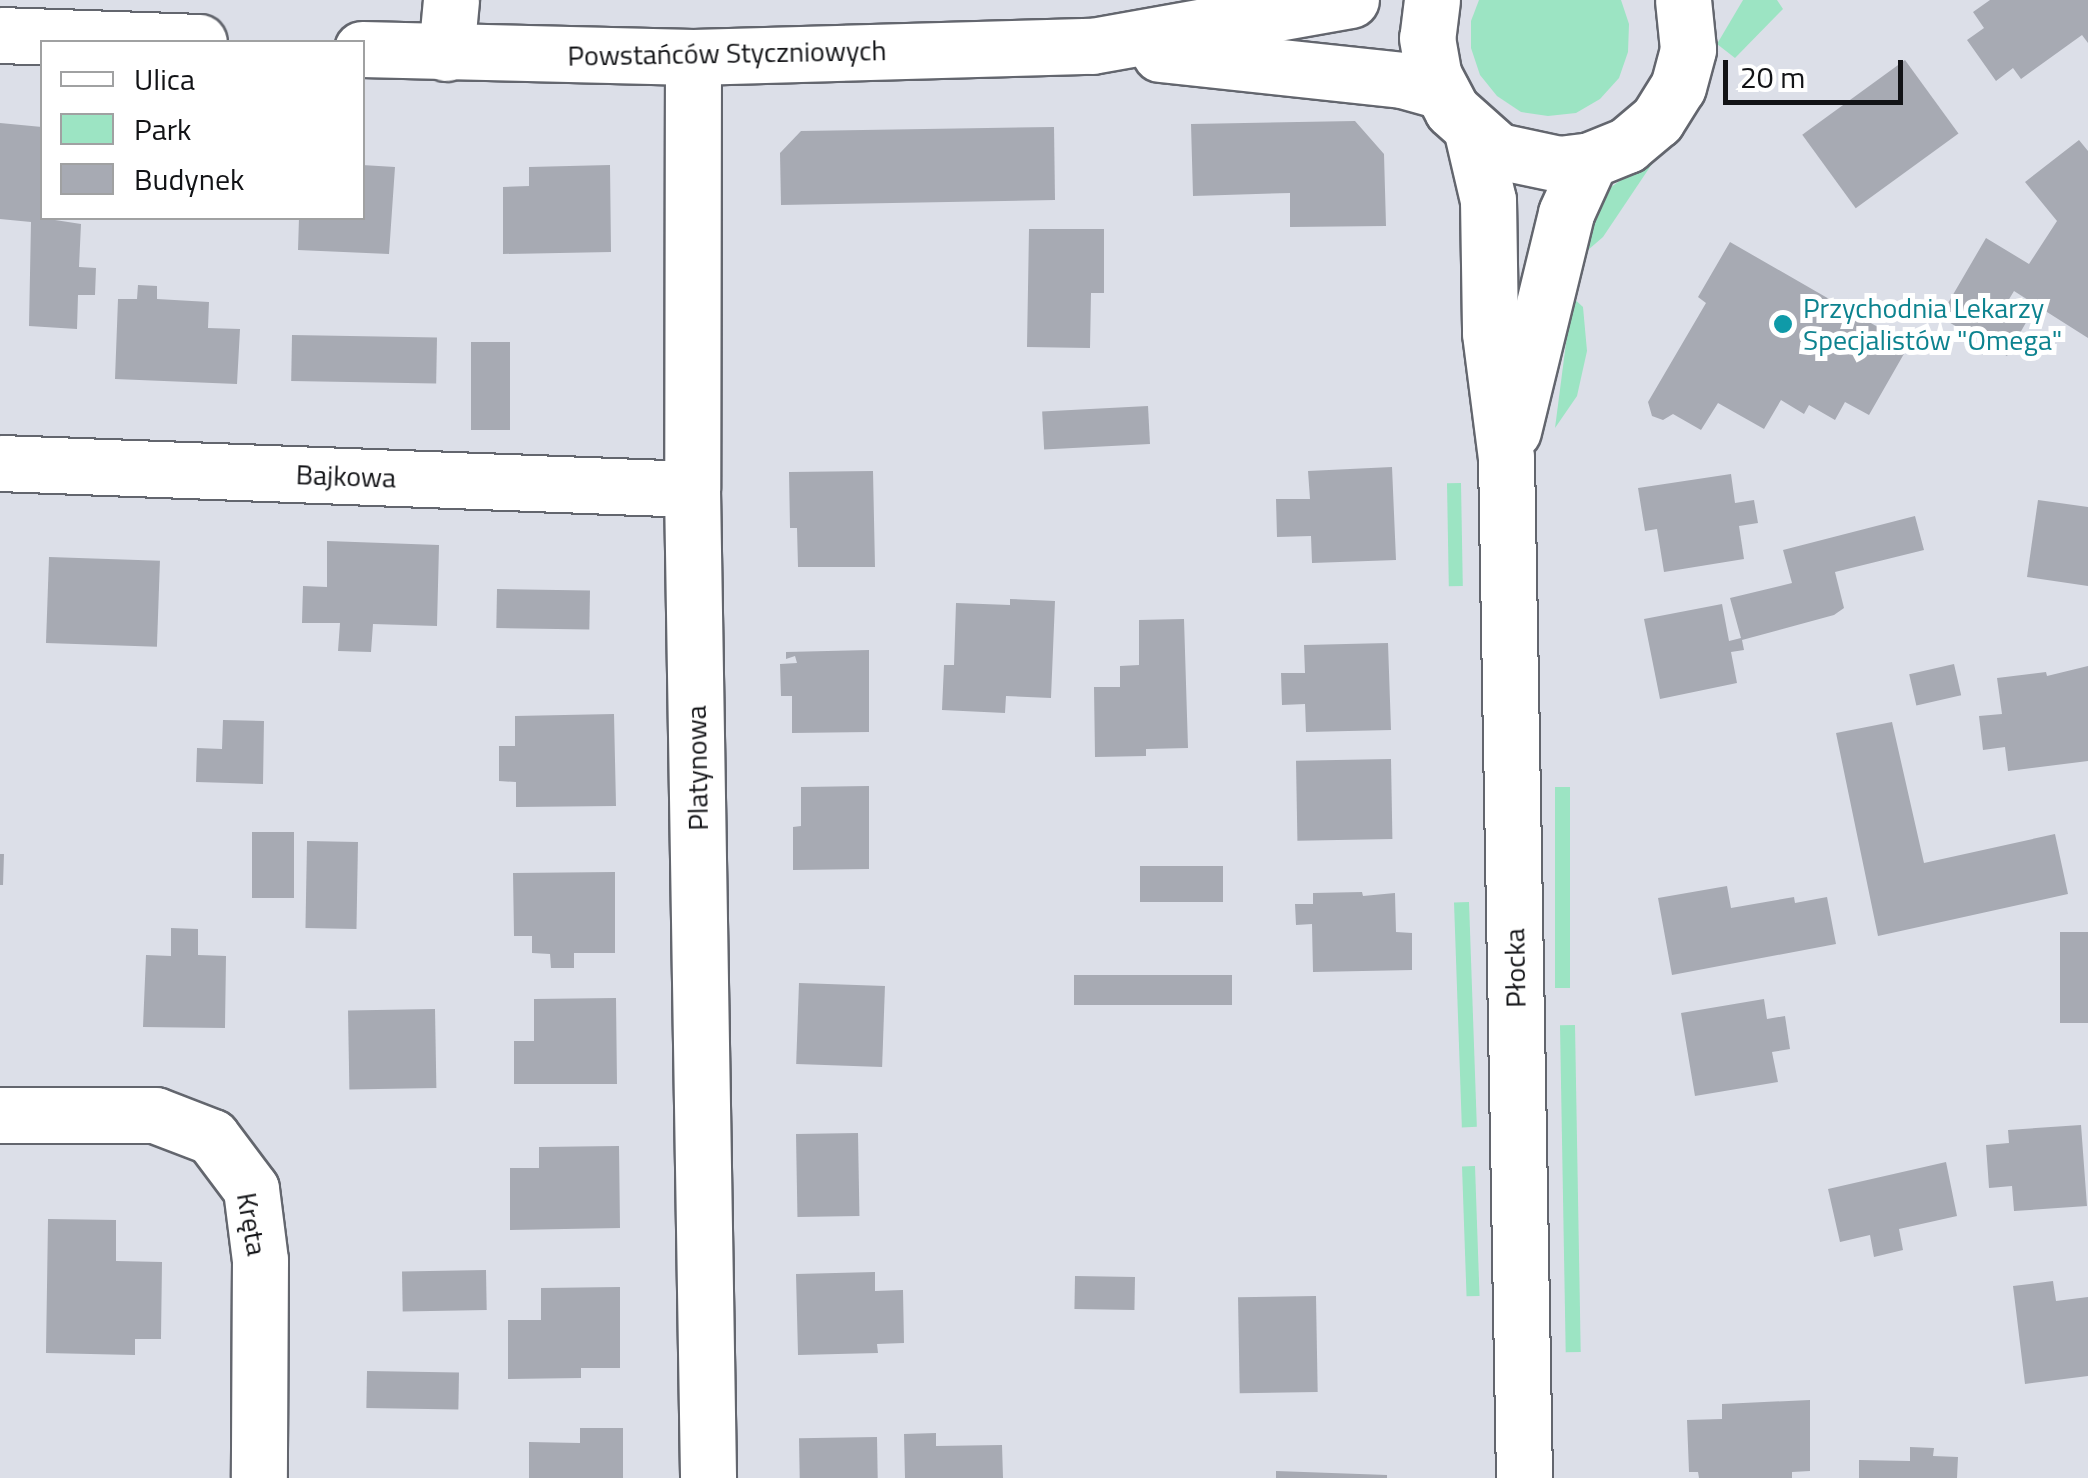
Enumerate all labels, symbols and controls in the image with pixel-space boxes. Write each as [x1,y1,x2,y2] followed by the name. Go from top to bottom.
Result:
[567,33,887,73] street label: Powstańców Styczniowych
[40,40,365,220] legend
[1728,40,1908,102] scale bar
[1740,54,1805,100] text: 20 m
[134,56,195,102] text: Ulica
[134,106,191,152] text: Park
[134,156,244,202] text: Budynek
[1803,291,2062,357] place label: Przychodnia Lekarzy Specjalistów "Omega"
[1772,313,1794,335] marker: Przychodnia Lekarzy Specjalistów "Omega"
[295,457,397,495] street label: Bajkowa
[679,705,715,831] street label: Platynowa
[1498,928,1532,1008] street label: Płocka
[230,1190,274,1258] street label: Kręta

